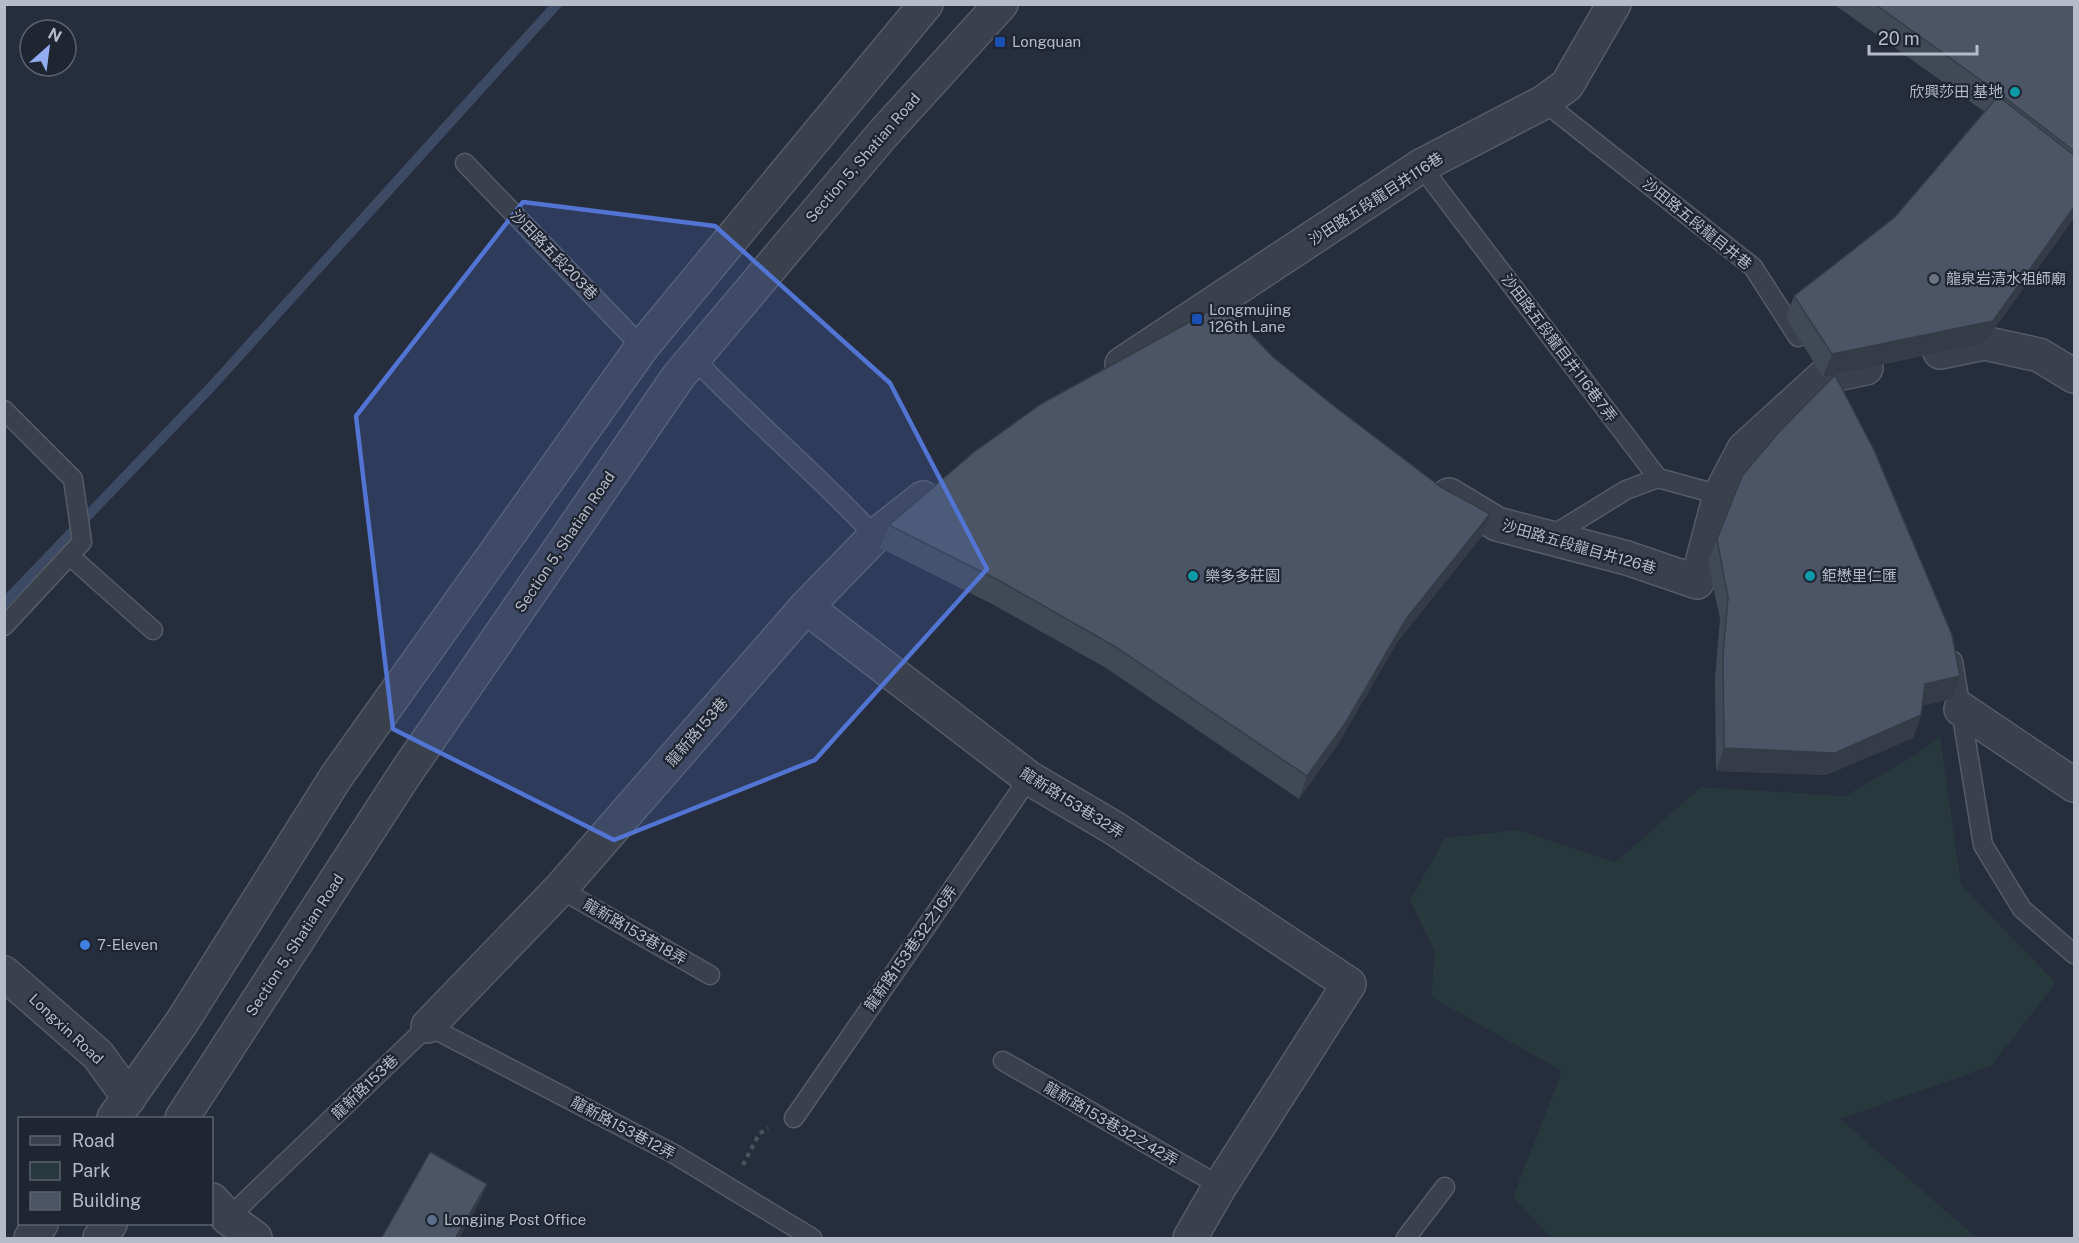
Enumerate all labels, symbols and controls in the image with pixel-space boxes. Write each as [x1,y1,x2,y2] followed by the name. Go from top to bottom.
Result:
[18,18,78,78] north arrow
[1869,18,1977,56] scale bar
[45,24,65,47] text: N
[1878,28,1920,49] text: 20 m
[1012,33,1081,50] place label: Longquan
[993,35,1007,49] marker: Longquan
[1909,83,2003,100] place label: 欣興莎田 基地
[2008,85,2022,99] marker: 欣興莎田 基地
[802,90,923,226] street label: Section 5, Shatian Road
[1305,149,1446,248] street label: 沙田路五段龍目井116巷
[1640,175,1755,273] street label: 沙田路五段龍目井巷
[507,206,601,303] street label: 沙田路五段203巷
[1498,270,1621,425] street label: 沙田路五段龍目井116巷7弄
[1946,270,2066,287] place label: 龍泉岩清水祖師廟
[1927,272,1941,286] marker: 龍泉岩清水祖師廟
[1209,301,1291,335] place label: Longmujing 126th Lane
[1190,312,1204,326] marker: Longmujing 126th Lane
[511,468,618,615] street label: Section 5, Shatian Road
[1500,516,1658,577] street label: 沙田路五段龍目井126巷
[1205,567,1280,584] place label: 樂多多莊園
[1822,567,1897,584] place label: 鉅懋里仁匯
[1186,569,1200,583] marker: 樂多多莊園
[1803,569,1817,583] marker: 鉅懋里仁匯
[662,694,731,769] street label: 龍新路153巷
[1017,764,1127,841] street label: 龍新路153巷32弄
[242,871,347,1019] street label: Section 5, Shatian Road
[861,882,960,1014] street label: 龍新路153巷32之16弄
[581,895,690,968] street label: 龍新路153巷18弄
[97,936,158,953] place label: 7-Eleven
[78,938,92,952] marker: 7-Eleven
[26,990,107,1067] street label: Longxin Road
[328,1051,401,1122] street label: 龍新路153巷
[1041,1078,1181,1169] street label: 龍新路153巷32之42弄
[568,1093,678,1162] street label: 龍新路153巷12弄
[18,1117,213,1225] legend
[72,1130,115,1151] text: Road
[72,1160,110,1181] text: Park
[72,1190,141,1211] text: Building
[444,1211,586,1228] place label: Longjing Post Office
[425,1213,439,1227] marker: Longjing Post Office

